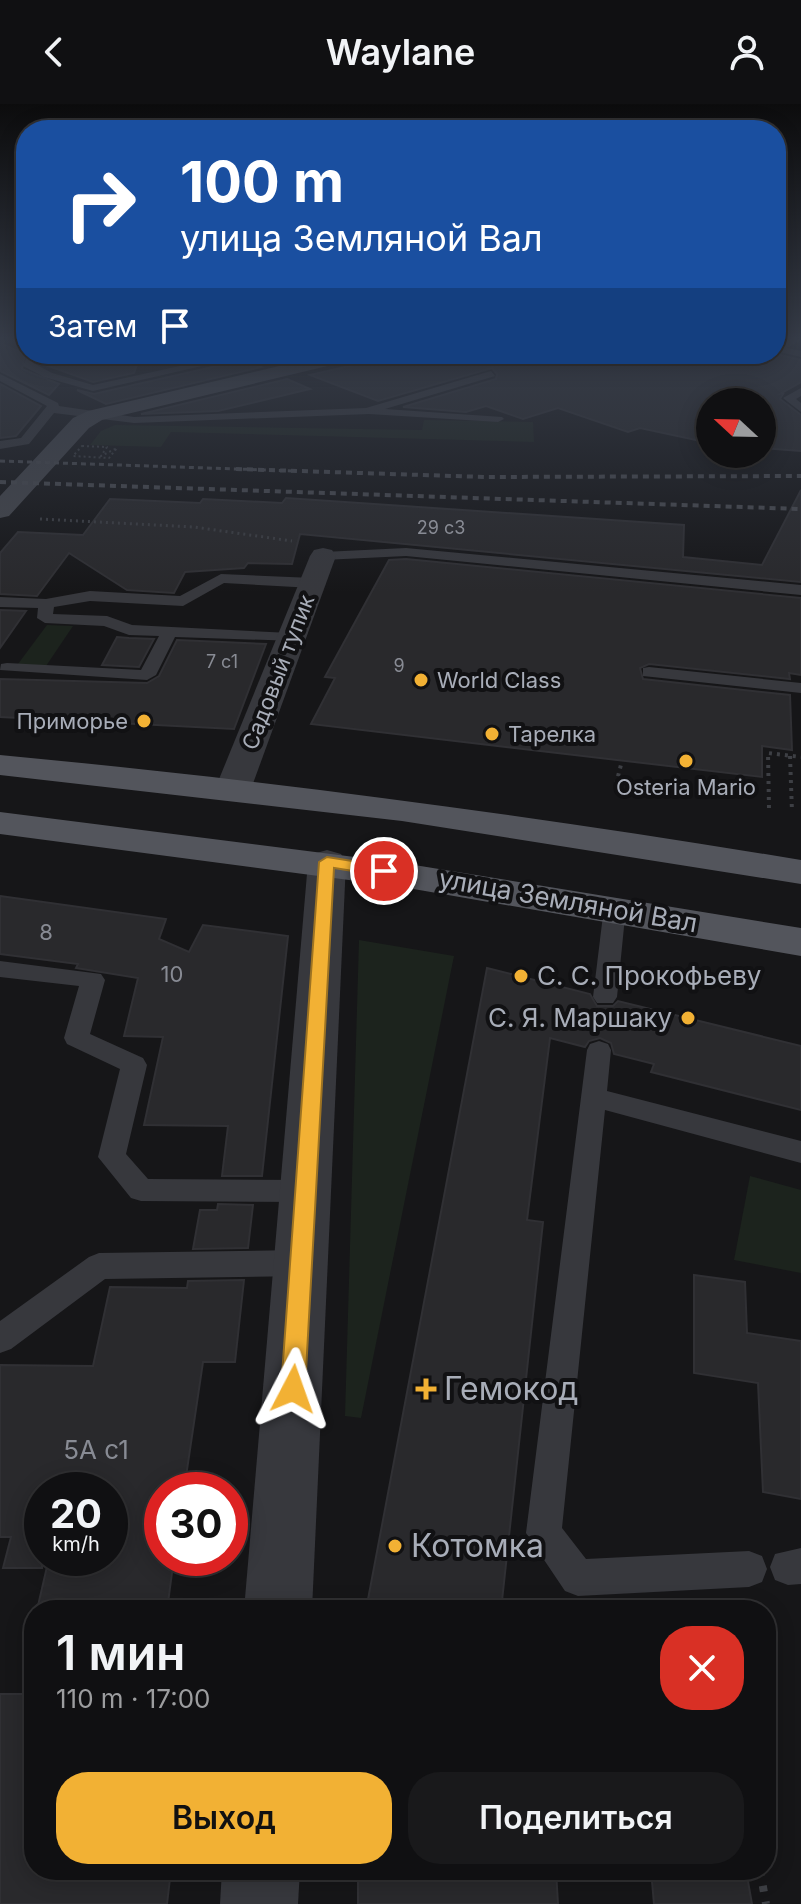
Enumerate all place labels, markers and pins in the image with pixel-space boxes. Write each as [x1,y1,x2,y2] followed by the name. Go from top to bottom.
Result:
[437,667,561,693] place label: World Class
[412,671,430,689] marker: World Class
[16,708,128,734] place label: Приморье
[135,712,153,730] marker: Приморье
[508,721,596,747] place label: Тарелка
[483,725,501,743] marker: Тарелка
[677,752,695,770] marker: Osteria Mario
[616,774,756,800] place label: Osteria Mario
[350,837,418,905] pin
[537,960,761,991] place label: С. С. Прокофьеву
[512,967,530,985] marker: С. С. Прокофьеву
[488,1002,672,1033] place label: С. Я. Маршаку
[679,1009,697,1027] marker: С. Я. Маршаку
[444,1369,578,1408] place label: Гемокод
[415,1378,437,1400] marker: Гемокод
[411,1526,544,1565] place label: Котомка
[386,1537,404,1555] marker: Котомка

